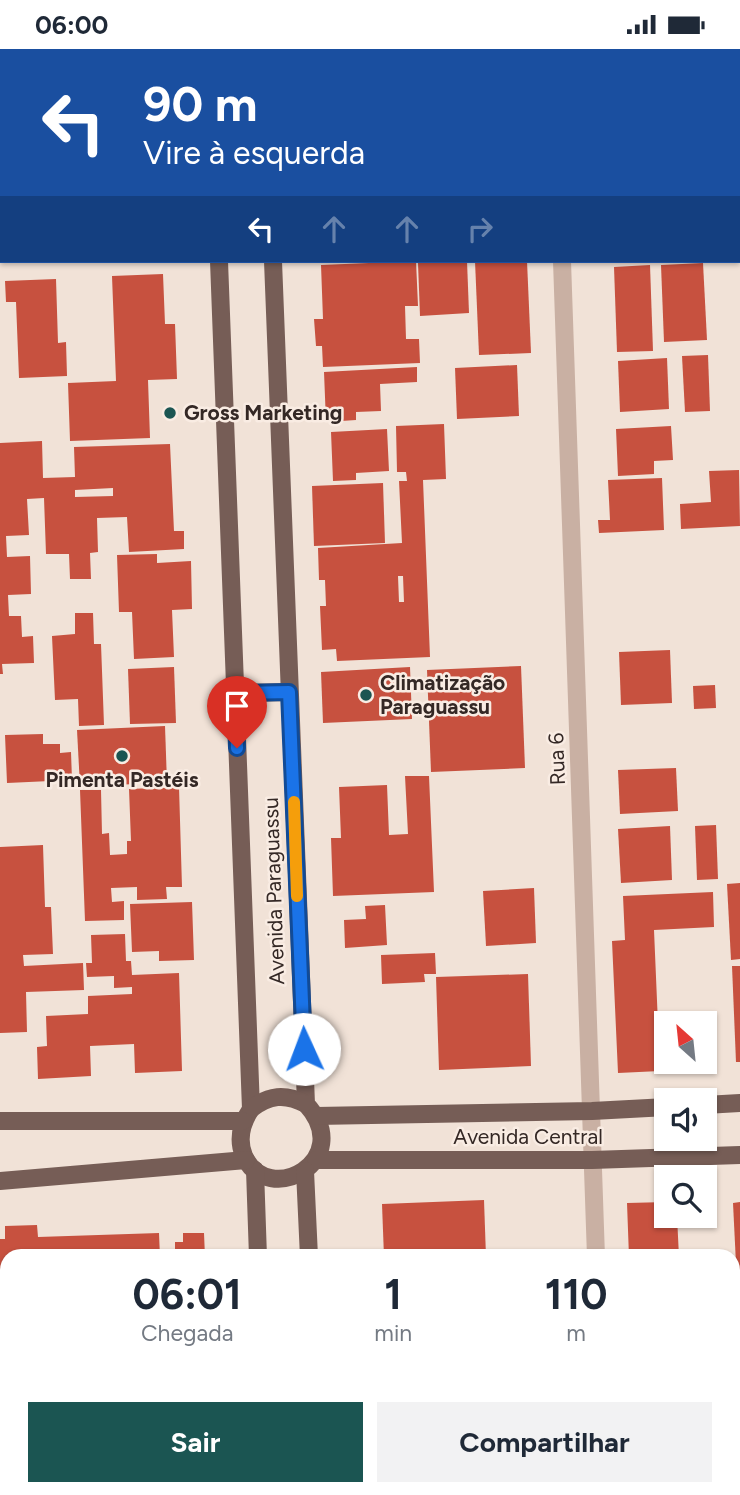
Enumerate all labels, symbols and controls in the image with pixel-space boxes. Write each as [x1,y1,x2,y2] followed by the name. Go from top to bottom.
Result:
[35,9,108,41] text: 06:00
[143,74,258,133] text: 90 m
[28,77,119,168] icon: left
[143,134,365,172] text: Vire à esquerda
[242,210,280,248] icon: left
[315,210,353,248] icon: ahead
[388,210,426,248] icon: ahead
[461,210,499,248] icon: right
[184,400,342,425] place label: Gross Marketing
[162,405,178,421] marker: Gross Marketing
[380,670,505,719] place label: Climatização Paraguassu
[207,676,267,748] pin
[218,687,256,725] icon: arrive
[358,687,374,703] marker: Climatização Paraguassu
[543,732,570,786] street label: Rua 6
[114,748,130,764] marker: Pimenta Pastéis
[45,767,199,792] place label: Pimenta Pastéis
[258,797,289,985] street label: Avenida Paraguassu
[654,1011,718,1075] north arrow
[654,1011,717,1228] map controls
[267,1012,341,1086] position arrow
[654,1088,717,1151] button: sound
[453,1124,603,1149] street label: Avenida Central
[654,1165,717,1228] button: search
[133,1269,242,1320] text: 06:01
[384,1269,402,1320] text: 1
[545,1269,607,1320] text: 110
[141,1319,233,1347] text: Chegada
[374,1319,412,1347] text: min
[566,1319,586,1347] text: m
[28,1402,363,1482] button: Sair
[377,1402,712,1482] button: Compartilhar

